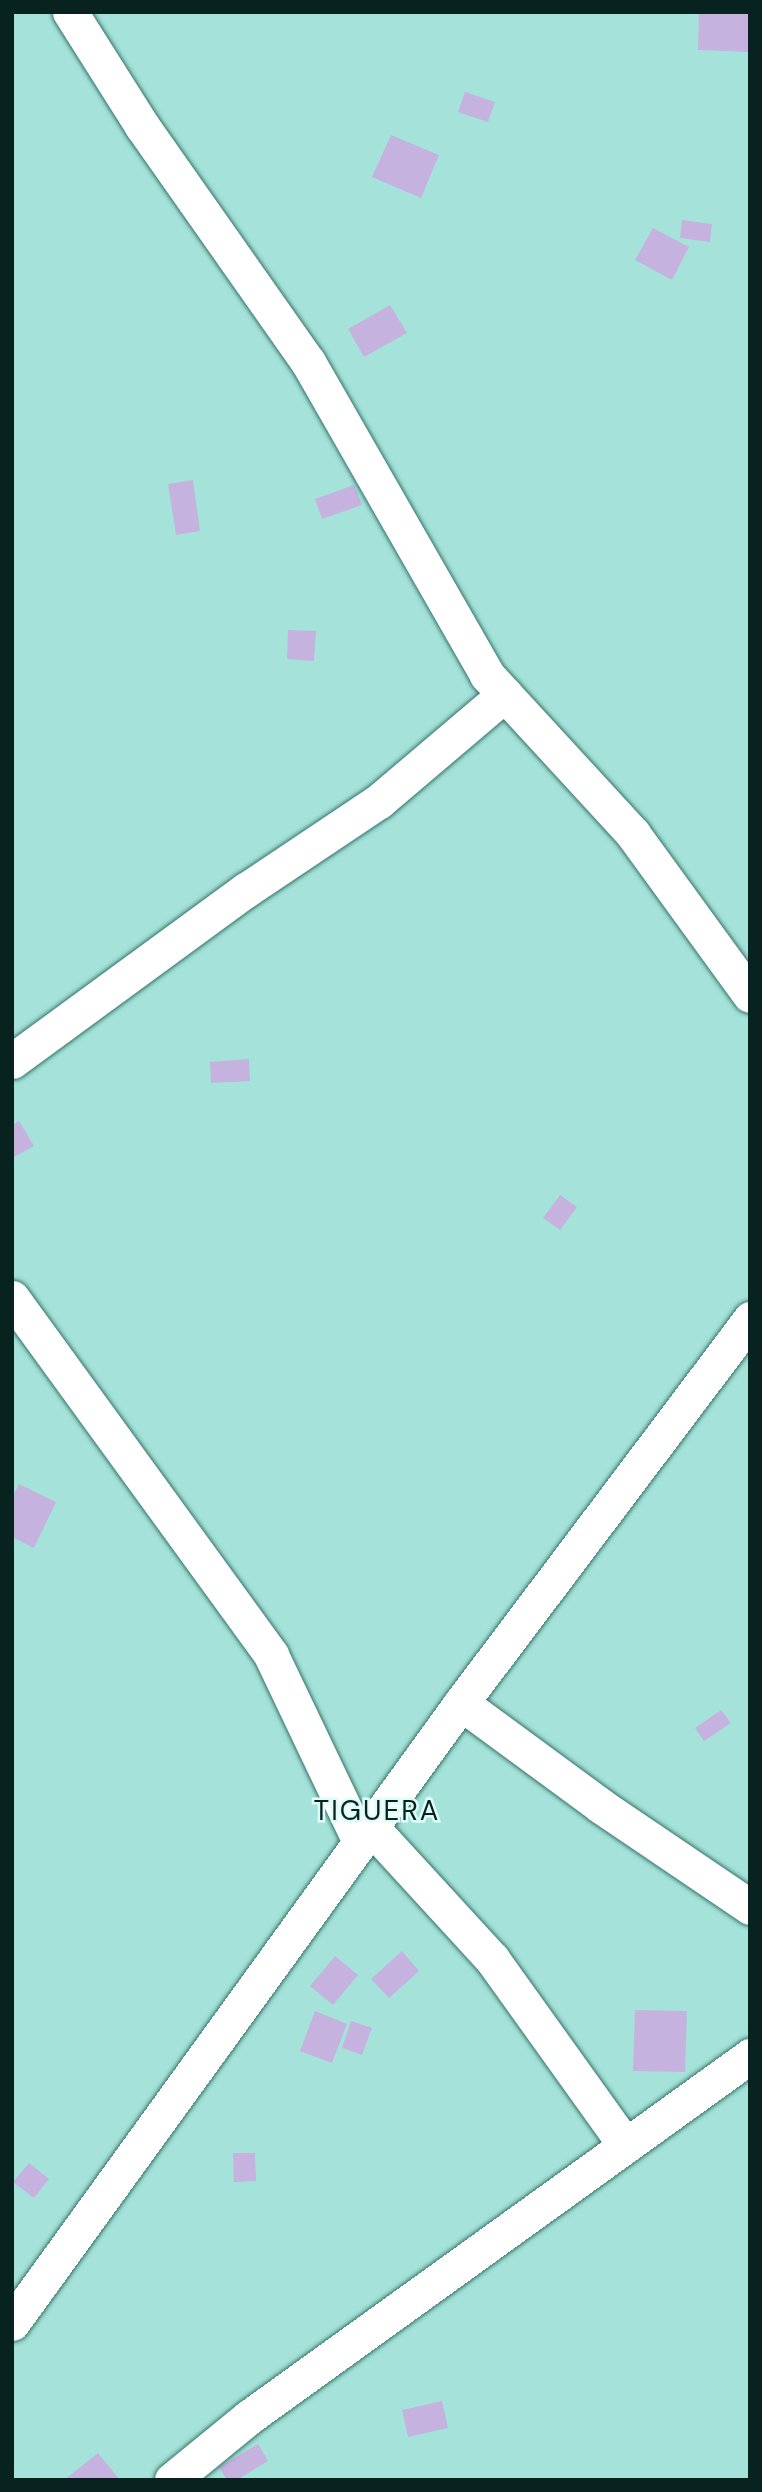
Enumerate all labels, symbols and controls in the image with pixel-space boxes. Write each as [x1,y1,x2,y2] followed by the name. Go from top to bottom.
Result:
[314,1794,440,1828] district label: TIGUERA

